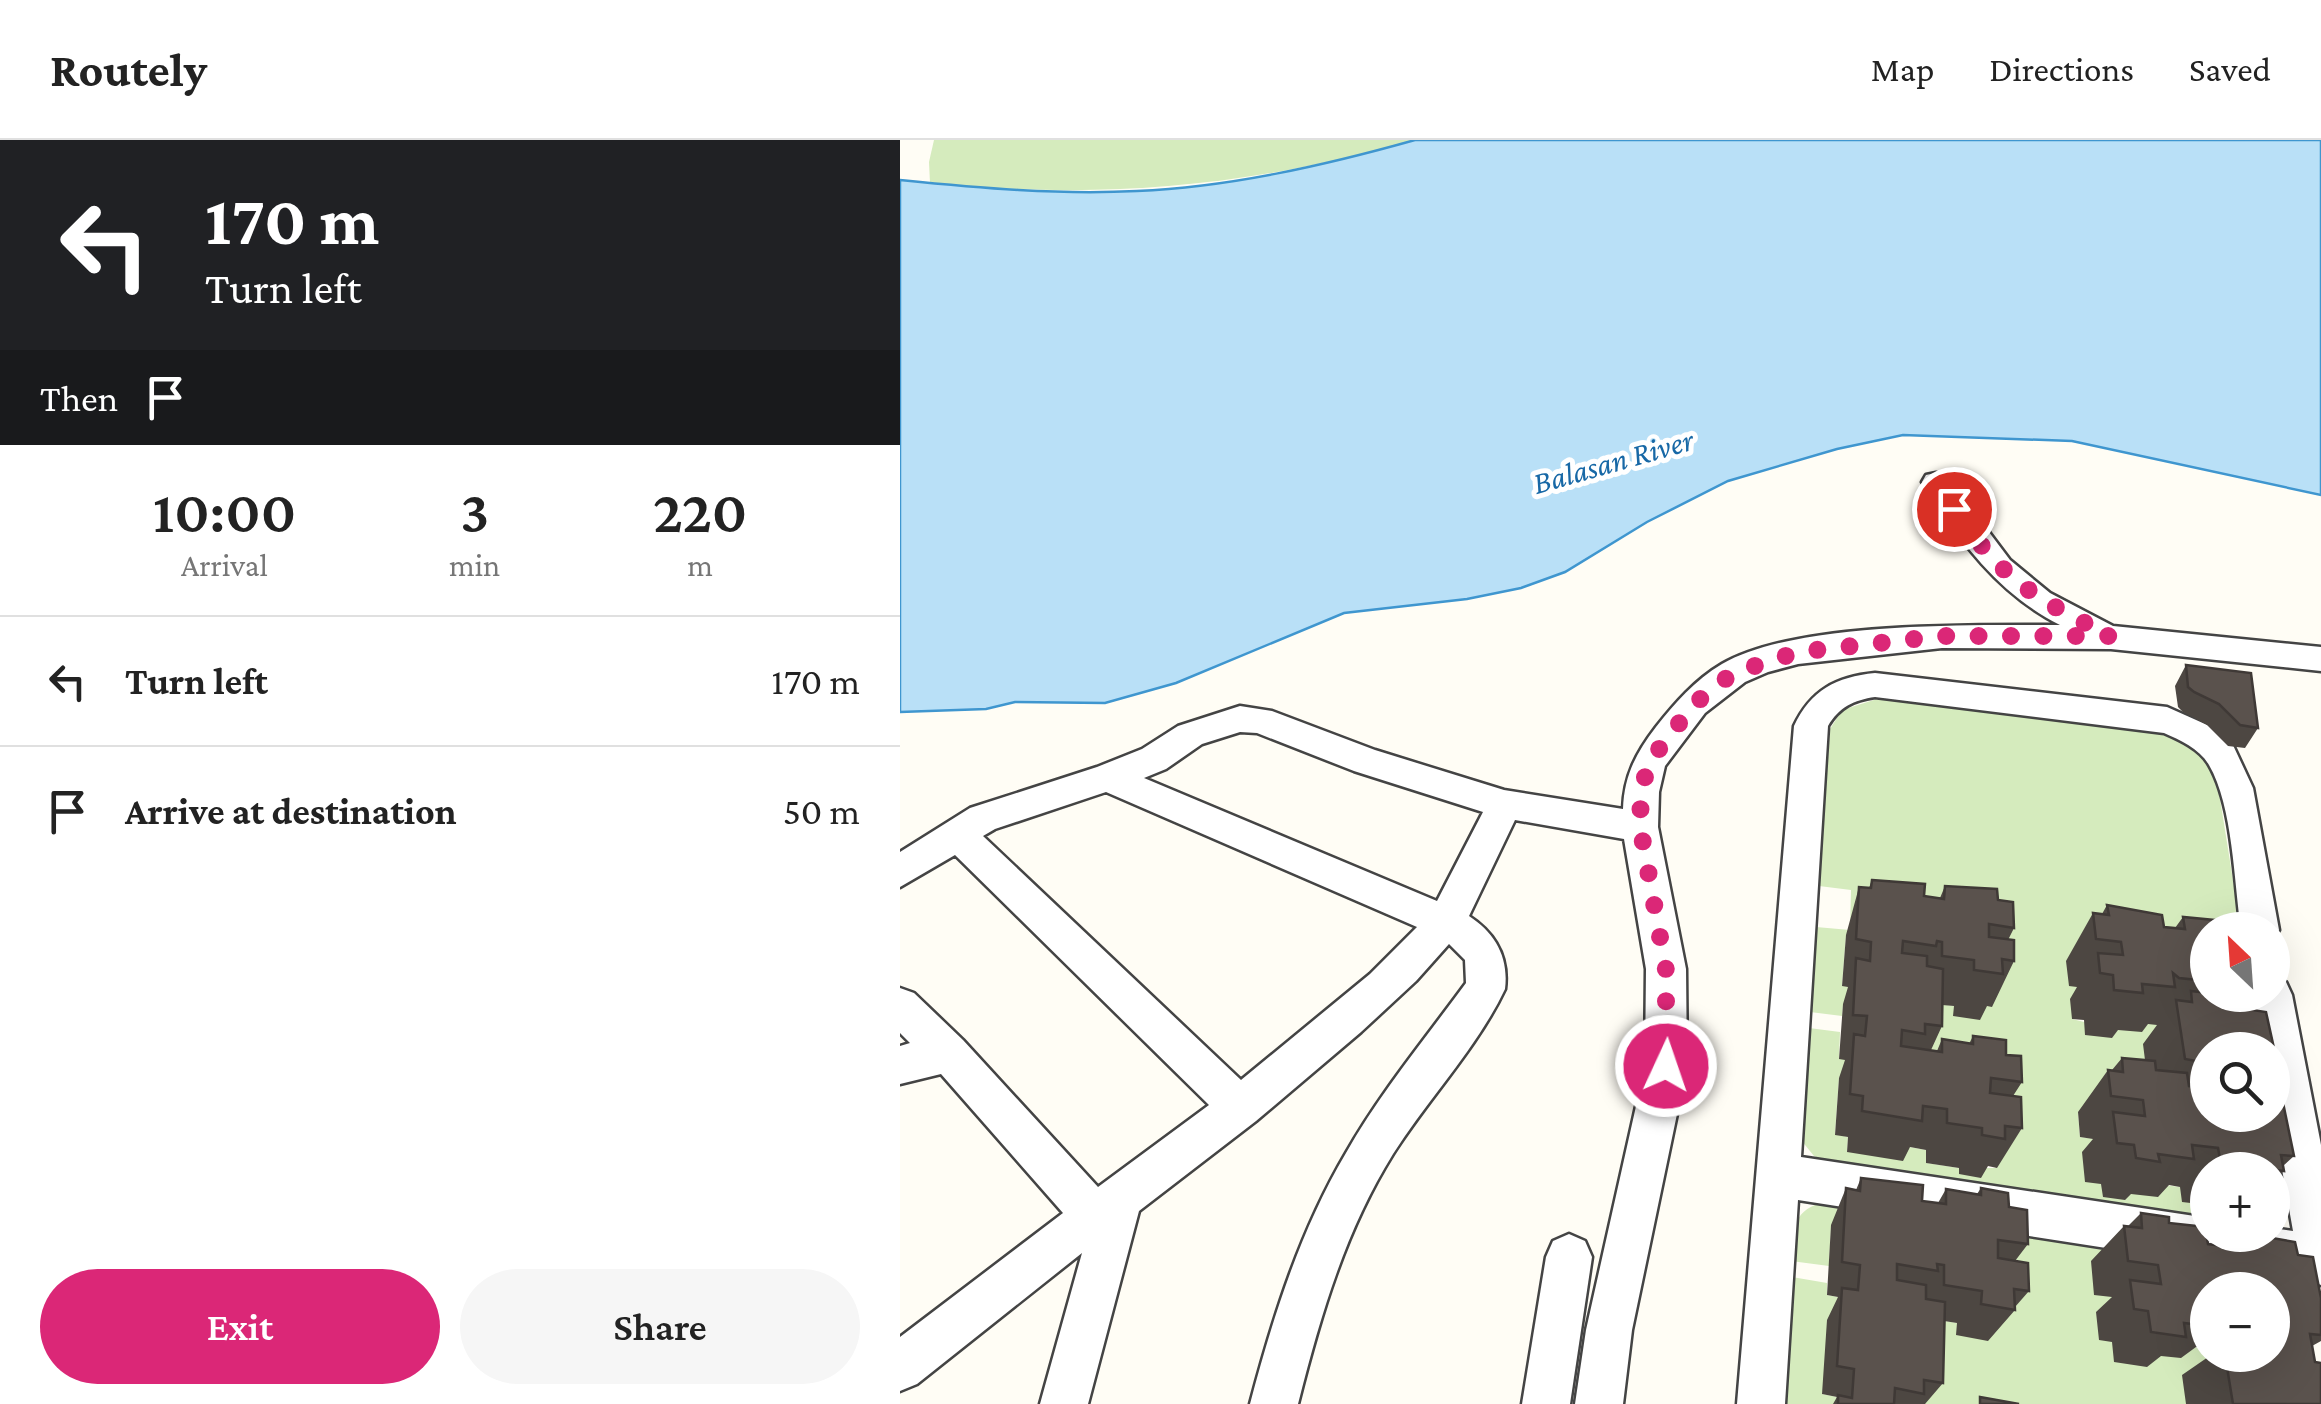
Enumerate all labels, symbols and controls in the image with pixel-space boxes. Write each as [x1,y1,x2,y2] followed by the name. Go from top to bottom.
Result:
[50,43,207,96] text: Routely
[1871,50,1934,89] text: Map
[1989,50,2134,89] text: Directions
[2189,50,2271,89] text: Saved
[40,180,170,310] icon: left
[205,181,379,259] text: 170 m
[205,263,362,313] text: Turn left
[138,370,193,425] icon: arrive
[40,377,118,419] text: Then
[1529,421,1698,501] water label: Balasan River
[1912,467,1997,552] pin
[153,478,296,545] text: 10:00
[460,478,489,545] text: 3
[653,478,747,545] text: 220
[1927,482,1982,537] icon: arrive
[181,547,268,583] text: Arrival
[449,547,500,583] text: min
[687,547,713,583] text: m
[40,654,95,709] icon: left
[125,660,268,702] text: Turn left
[771,660,860,702] text: 170 m
[40,784,95,839] icon: arrive
[125,790,457,832] text: Arrive at destination
[783,790,860,832] text: 50 m
[2190,912,2290,1012] north arrow
[2190,912,2290,1372] map controls
[1614,1014,1718,1118] position arrow
[2190,1032,2290,1132] button: search
[2190,1152,2290,1252] button: +
[40,1269,440,1384] button: Exit
[460,1269,860,1384] button: Share
[2190,1272,2290,1372] button: −

